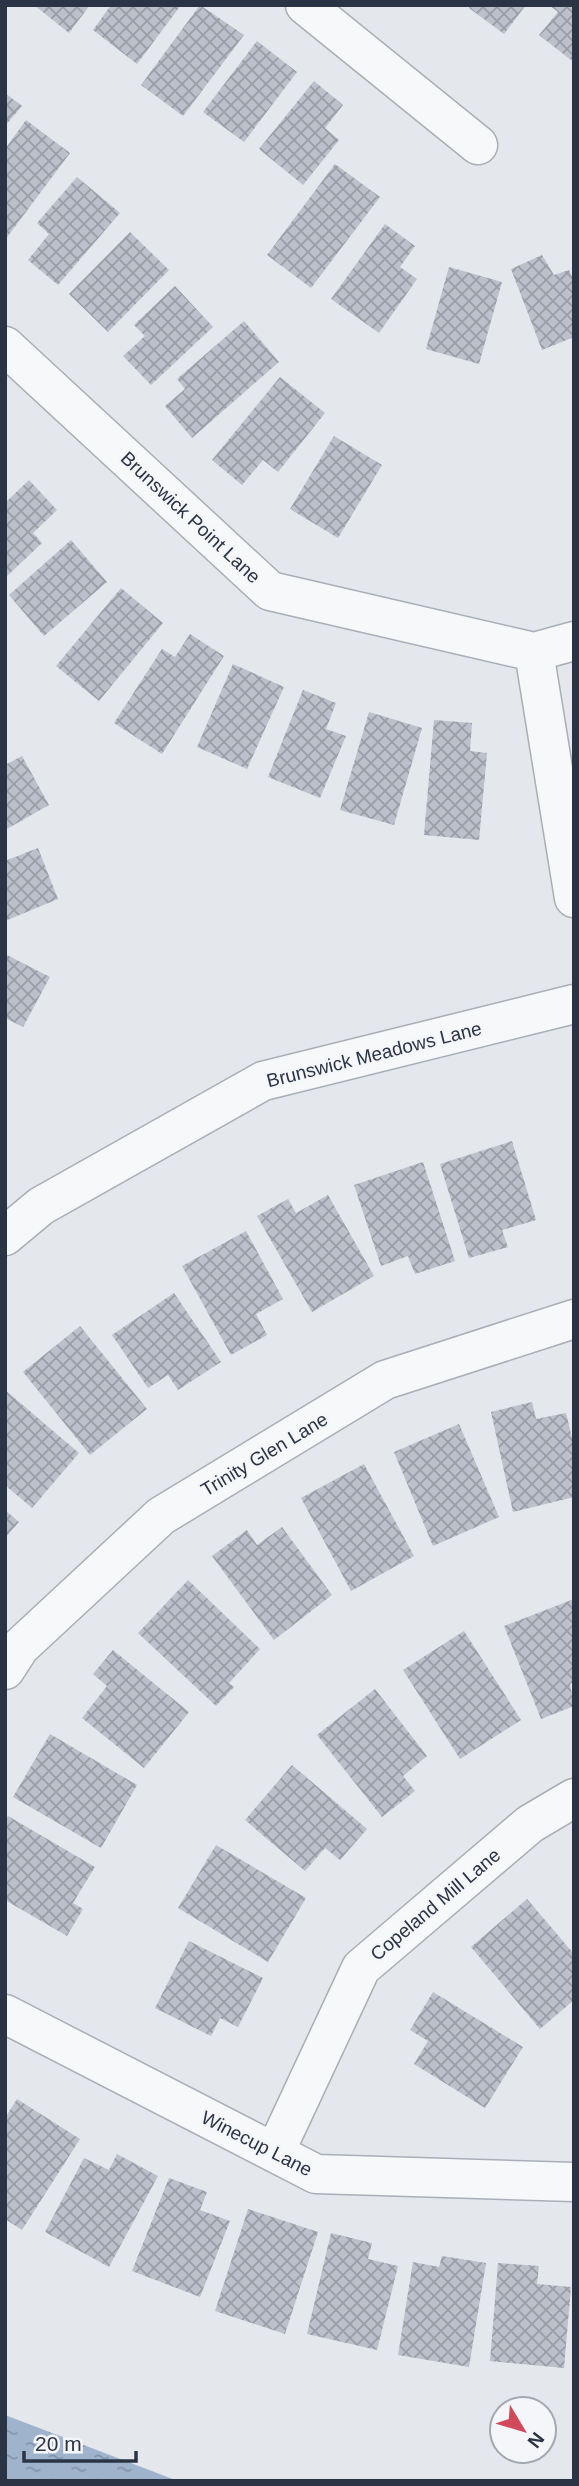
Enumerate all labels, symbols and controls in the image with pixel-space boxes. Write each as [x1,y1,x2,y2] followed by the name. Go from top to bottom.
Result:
[117,447,265,587] street label: Brunswick Point Lane
[264,1018,484,1091] street label: Brunswick Meadows Lane
[197,1408,331,1501] street label: Trinity Glen Lane
[366,1844,504,1965] street label: Copeland Mill Lane
[198,2107,316,2180] street label: Winecup Lane
[488,2395,558,2465] north arrow
[24,2420,136,2464] scale bar
[524,2428,549,2452] text: N
[35,2432,82,2455] text: 20 m

